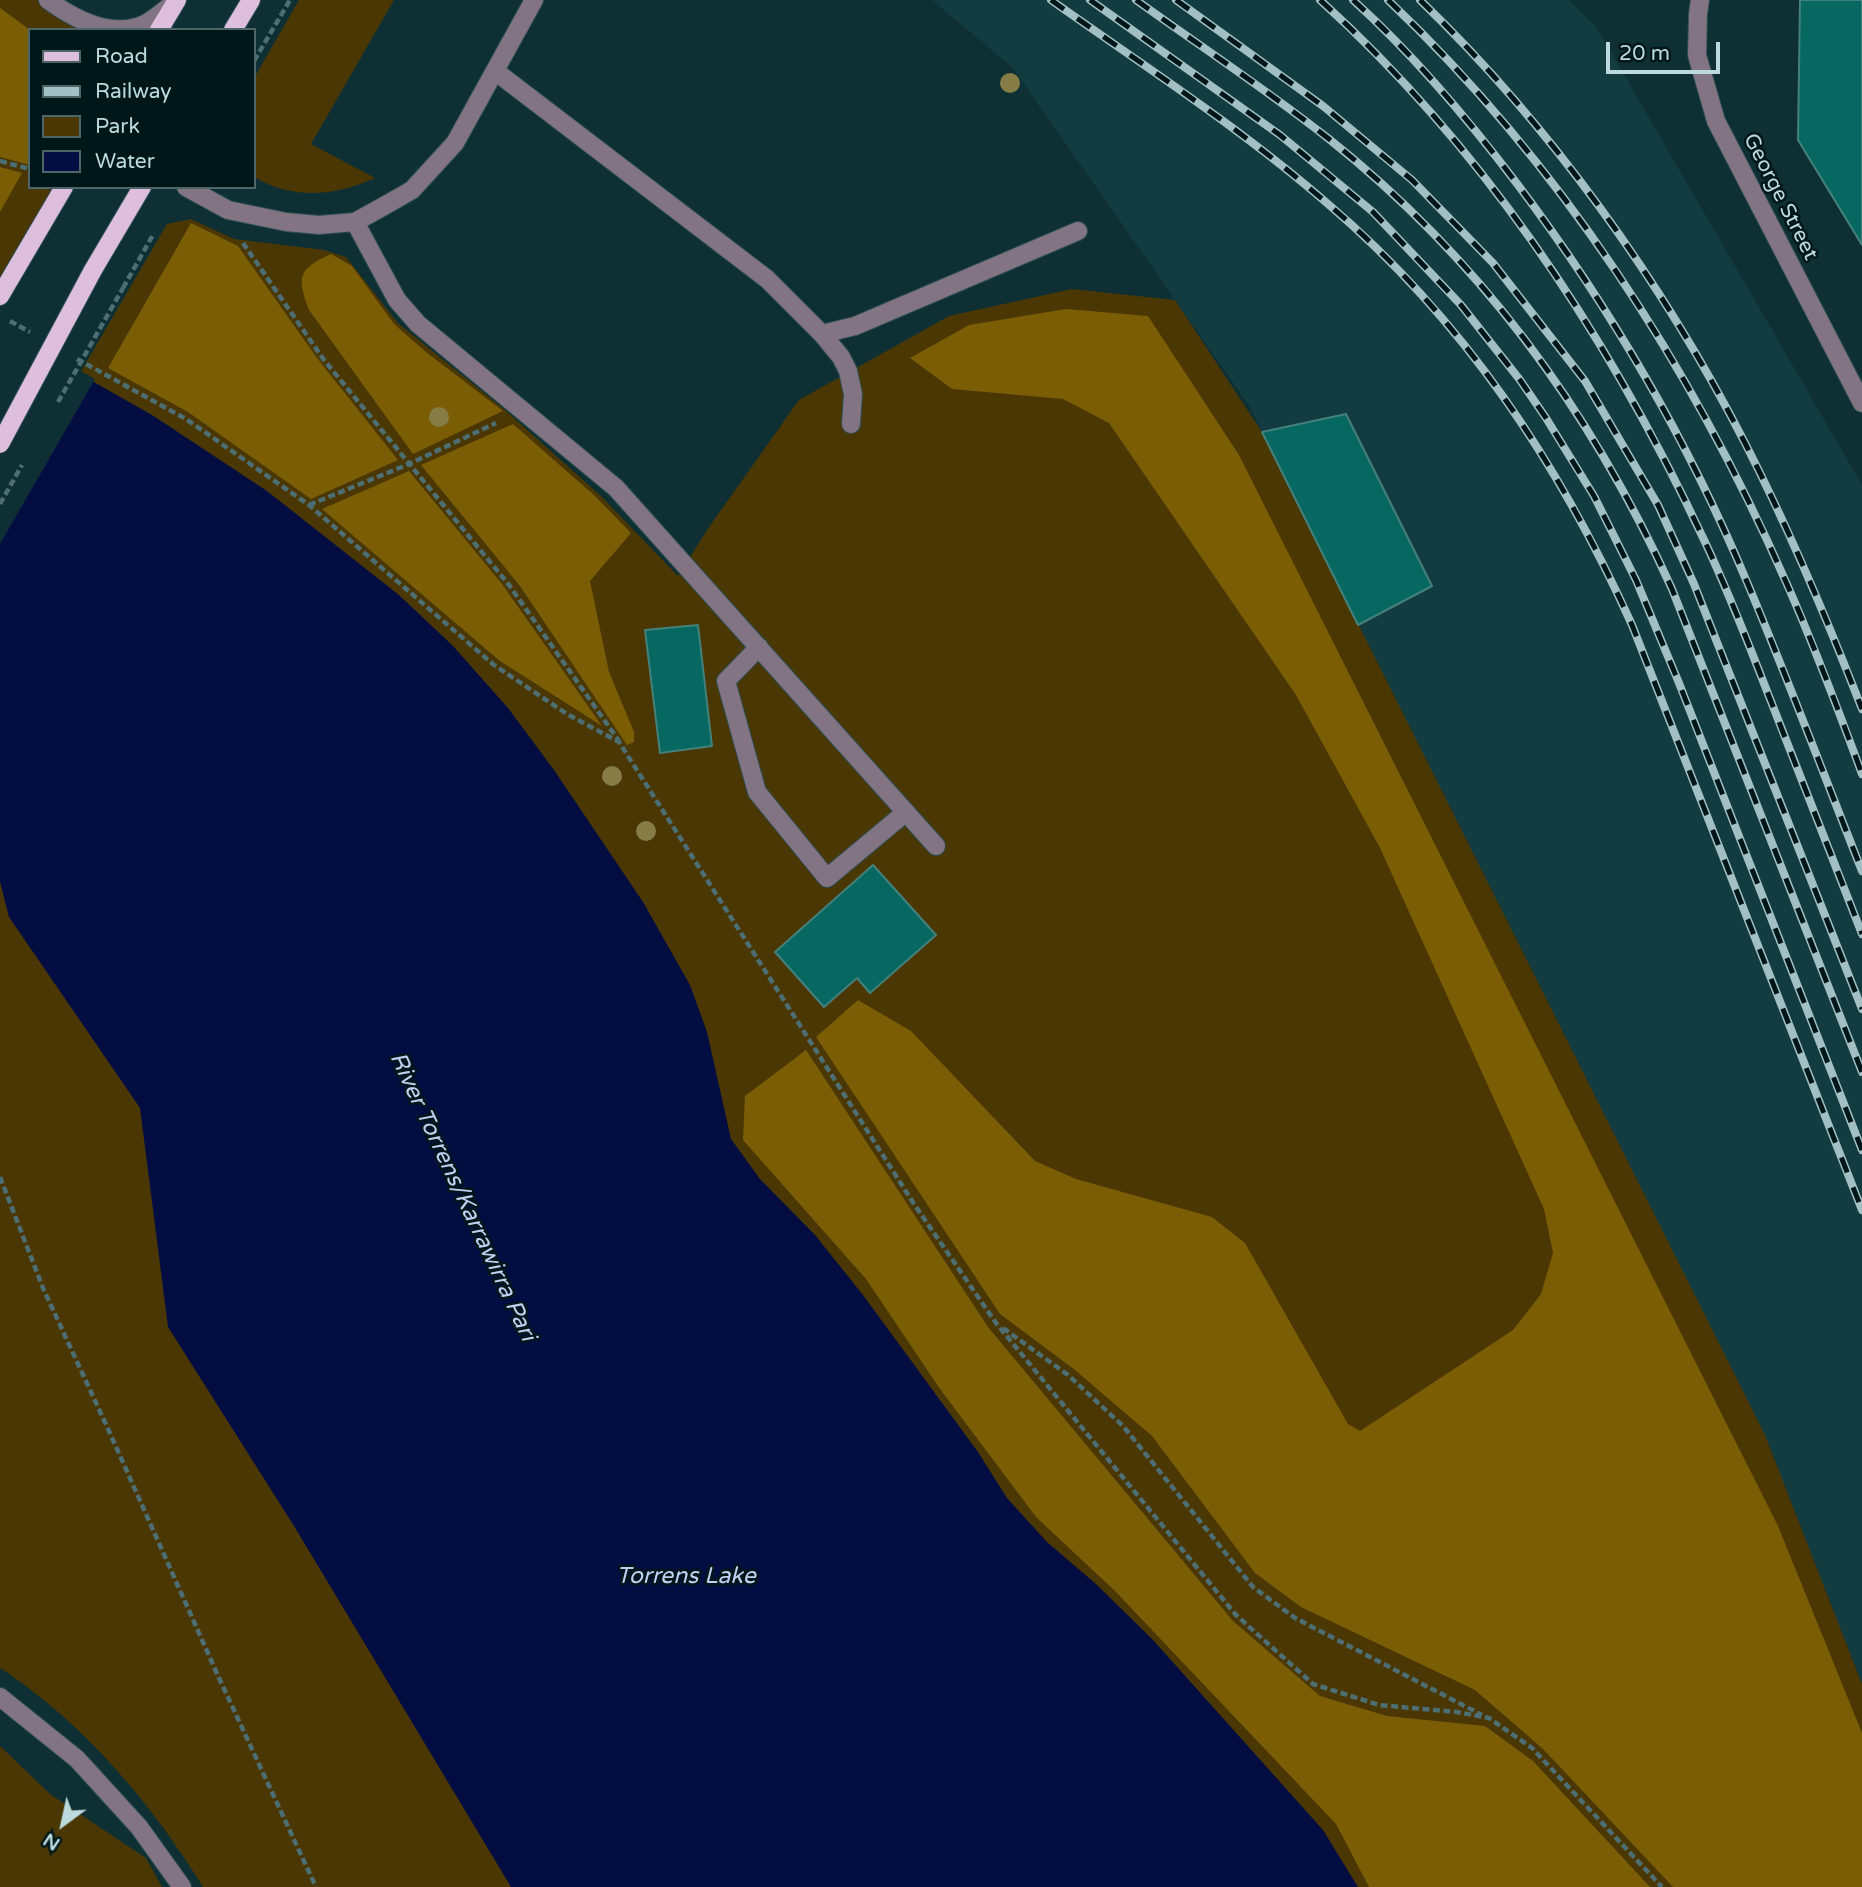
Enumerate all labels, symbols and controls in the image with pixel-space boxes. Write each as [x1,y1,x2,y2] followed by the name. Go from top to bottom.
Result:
[28,28,256,189] legend
[1610,28,1724,72] scale bar
[1619,41,1670,66] text: 20 m
[95,44,148,69] text: Road
[95,79,172,104] text: Railway
[95,114,140,139] text: Park
[1737,129,1823,265] street label: George Street
[95,149,155,174] text: Water
[383,1048,541,1346] water label: River Torrens/Karrawirra Pari
[616,1563,756,1591] water label: Torrens Lake
[28,1789,98,1859] north arrow
[39,1828,64,1855] text: N

